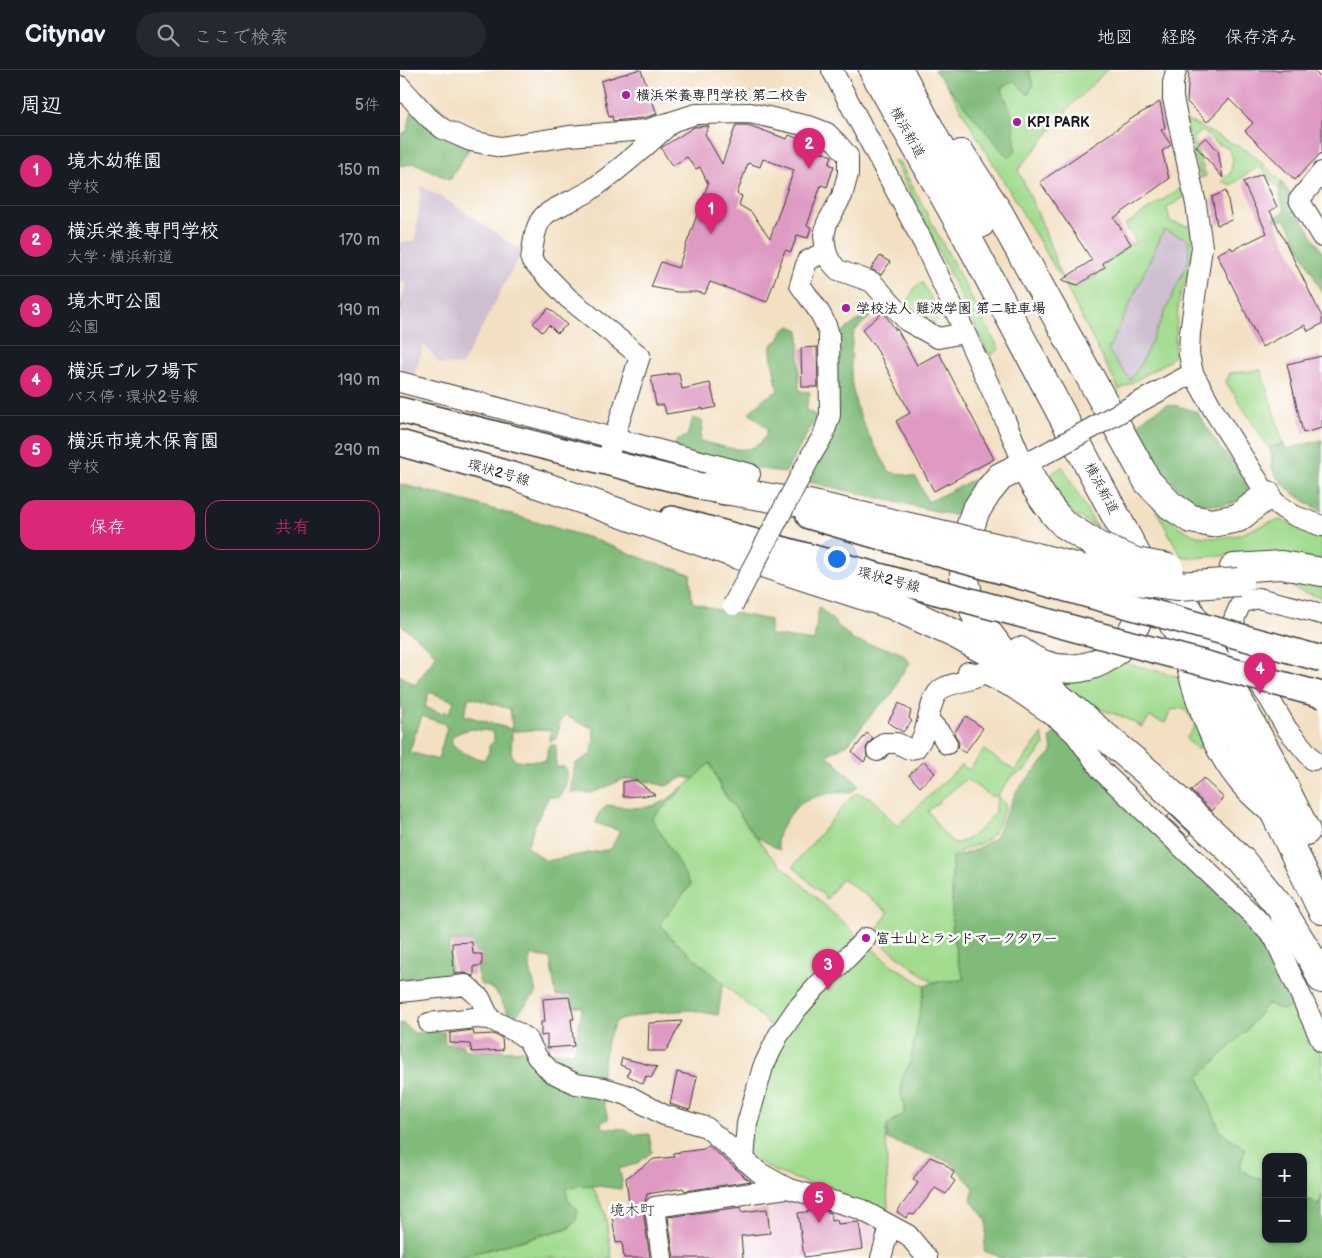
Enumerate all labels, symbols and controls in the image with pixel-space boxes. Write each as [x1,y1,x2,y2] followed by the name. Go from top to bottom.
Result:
[136,12,486,57] search box
[25,20,106,49] text: Citynav
[154,21,182,49] icon: search
[194,26,289,49] text: ここで検索
[1097,27,1133,48] text: 地図
[1161,27,1197,48] text: 経路
[1225,27,1297,48] text: 保存済み
[636,87,808,104] place label: 横浜栄養専門学校 第二校舎
[620,89,632,101] marker: 横浜栄養専門学校 第二校舎
[20,93,62,118] text: 周辺
[355,96,380,115] text: 5件
[887,104,929,161] street label: 横浜新道
[1027,114,1090,131] place label: KPI PARK
[1011,116,1023,128] marker: KPI PARK
[793,128,825,169] pin: 2
[67,150,162,173] text: 境木幼稚園
[33,161,39,180] text: 1
[338,161,380,180] text: 150 m
[67,178,99,197] text: 学校
[695,193,727,234] pin: 1
[67,220,219,243] text: 横浜栄養専門学校
[31,231,41,250] text: 2
[339,231,380,250] text: 170 m
[67,248,173,267] text: 大学 · 横浜新道
[67,290,162,313] text: 境木町公園
[856,300,1046,317] place label: 学校法人 難波学園 第二駐車場
[31,301,41,320] text: 3
[338,301,380,320] text: 190 m
[840,302,852,314] marker: 学校法人 難波学園 第二駐車場
[67,318,99,337] text: 公園
[67,360,199,383] text: 横浜ゴルフ場下
[31,371,41,390] text: 4
[338,371,380,390] text: 190 m
[67,388,199,407] text: バス停 · 環状2号線
[67,430,219,453] text: 横浜市境木保育園
[31,441,41,460] text: 5
[334,441,380,460] text: 290 m
[466,455,532,490] street label: 環状2号線
[67,458,99,477] text: 学校
[1081,460,1122,517] street label: 横浜新道
[20,500,195,550] button: 保存
[205,500,380,550] button: 共有
[824,546,850,572] your location
[856,563,922,596] street label: 環状2号線
[1244,653,1276,694] pin: 4
[876,930,1058,947] place label: 富士山とランドマークタワー
[860,932,872,944] marker: 富士山とランドマークタワー
[812,949,844,990] pin: 3
[1262,1153,1307,1243] map controls
[1262,1153,1307,1198] button: +
[803,1182,835,1223] pin: 5
[1262,1198,1307,1243] button: −
[609,1201,655,1220] district label: 境木町

